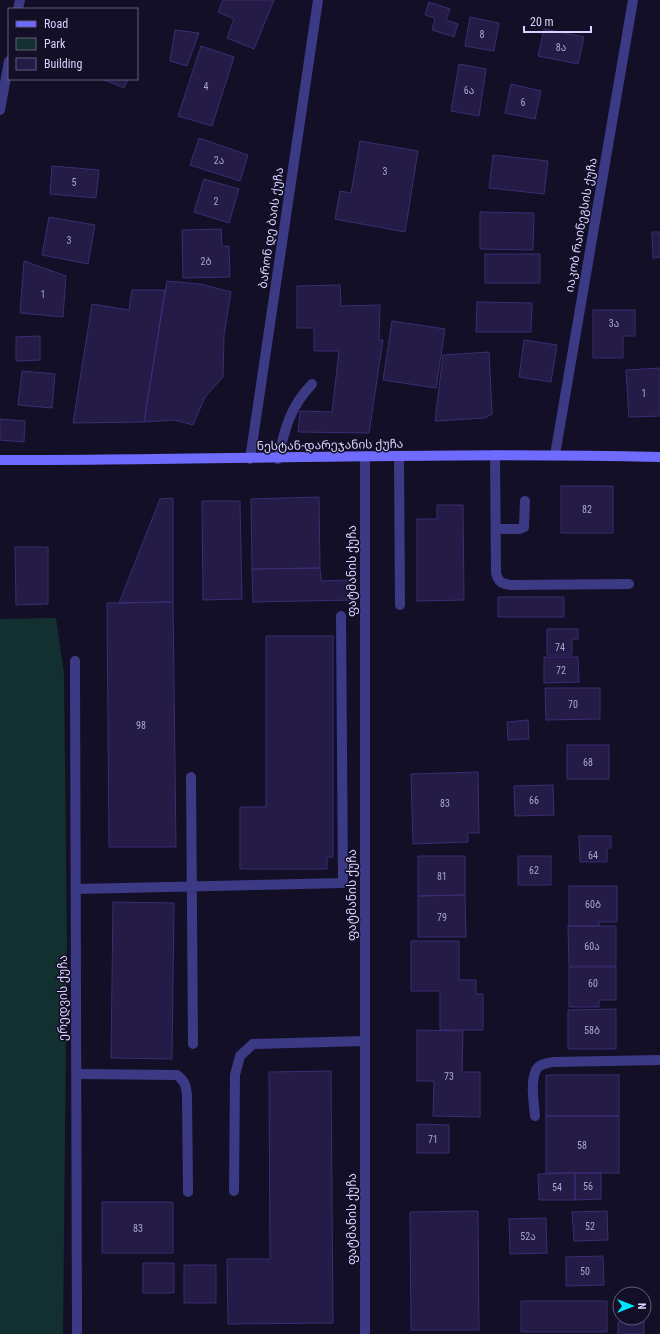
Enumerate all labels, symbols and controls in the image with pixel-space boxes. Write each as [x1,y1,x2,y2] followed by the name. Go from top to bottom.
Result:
[8,8,138,80] legend
[524,8,591,34] scale bar
[530,15,554,29] text: 20 m
[44,17,68,31] text: Road
[480,29,485,40] house number: 8
[44,37,66,51] text: Park
[556,42,566,53] house number: 8ა
[44,57,82,71] text: Building
[204,81,209,92] house number: 4
[464,85,474,96] house number: 6ა
[521,97,526,108] house number: 6
[214,155,224,166] house number: 2ა
[562,157,600,293] street label: იაკობ რაინეგსის ქუჩა
[383,166,388,177] house number: 3
[256,167,287,290] street label: ბარონ დე ბაის ქუჩა
[72,177,77,188] house number: 5
[214,196,219,207] house number: 2
[67,235,72,246] house number: 3
[201,256,212,267] house number: 2ბ
[41,289,45,300] house number: 1
[609,318,619,329] house number: 3ა
[642,388,646,399] house number: 1
[257,437,403,454] street label: ნესტან-დარეჯანის ქუჩა
[582,504,592,515] house number: 82
[345,525,359,617] street label: ფატმანის ქუჩა
[555,642,565,653] house number: 74
[556,665,566,676] house number: 72
[568,699,578,710] house number: 70
[136,720,146,731] house number: 98
[583,757,593,768] house number: 68
[529,795,539,806] house number: 66
[440,798,450,809] house number: 83
[345,849,359,941] street label: ფატმანის ქუჩა
[588,850,598,861] house number: 64
[529,865,539,876] house number: 62
[437,871,447,882] house number: 81
[585,899,601,910] house number: 60ბ
[437,912,447,923] house number: 79
[584,941,600,952] house number: 60ა
[56,955,71,1041] street label: ერედვის ქუჩა
[588,978,598,989] house number: 60
[584,1025,600,1036] house number: 58ბ
[444,1071,454,1082] house number: 73
[428,1134,438,1145] house number: 71
[577,1140,587,1151] house number: 58
[345,1173,359,1265] street label: ფატმანის ქუჩა
[583,1181,593,1192] house number: 56
[552,1182,562,1193] house number: 54
[585,1221,595,1232] house number: 52
[133,1223,143,1234] house number: 83
[520,1231,536,1242] house number: 52ა
[580,1266,590,1277] house number: 50
[612,1286,652,1326] north arrow
[635,1303,648,1310] text: N

